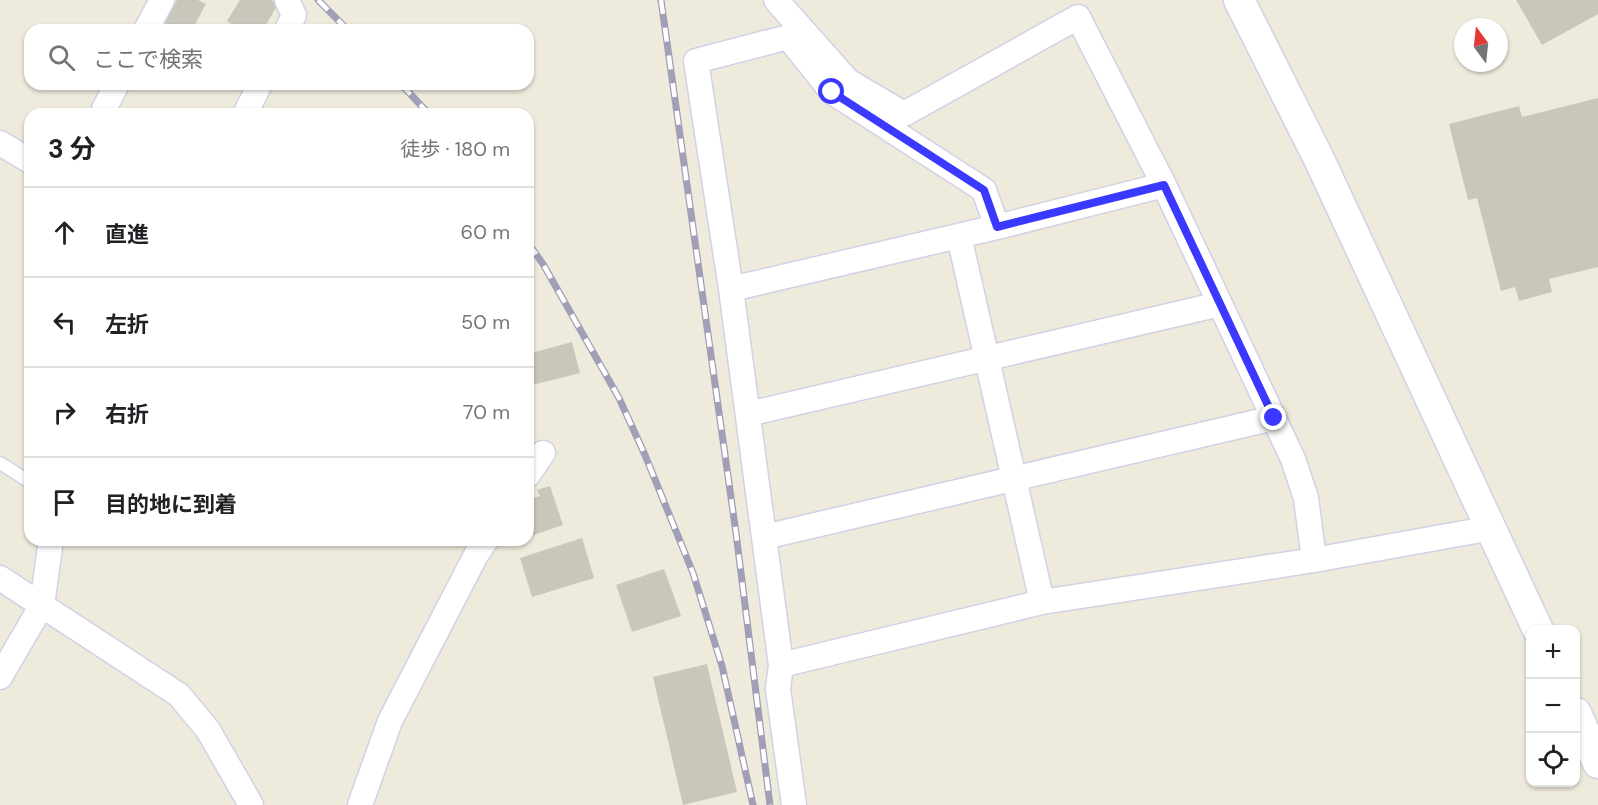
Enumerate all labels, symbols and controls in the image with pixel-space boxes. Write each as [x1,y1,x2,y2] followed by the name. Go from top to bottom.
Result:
[1454,18,1508,72] north arrow
[24,24,534,90] search box
[45,41,78,74] icon: search
[93,45,203,74] text: ここで検索
[818,78,844,104] route start
[48,132,96,166] text: 3 分
[400,136,510,162] text: 徒歩 · 180 m
[48,216,81,249] icon: ahead
[461,219,510,245] text: 60 m
[105,220,149,249] text: 直進
[48,306,81,339] icon: left
[461,309,510,335] text: 50 m
[105,310,149,339] text: 左折
[48,396,81,429] icon: right
[463,399,510,425] text: 70 m
[105,400,149,429] text: 右折
[1260,404,1286,430] route end
[48,486,81,519] icon: arrive
[105,490,237,519] text: 目的地に到着
[1526,625,1580,787] map controls
[1526,625,1580,679] button: +
[1526,679,1580,733] button: −
[1526,733,1580,787] button: locate

